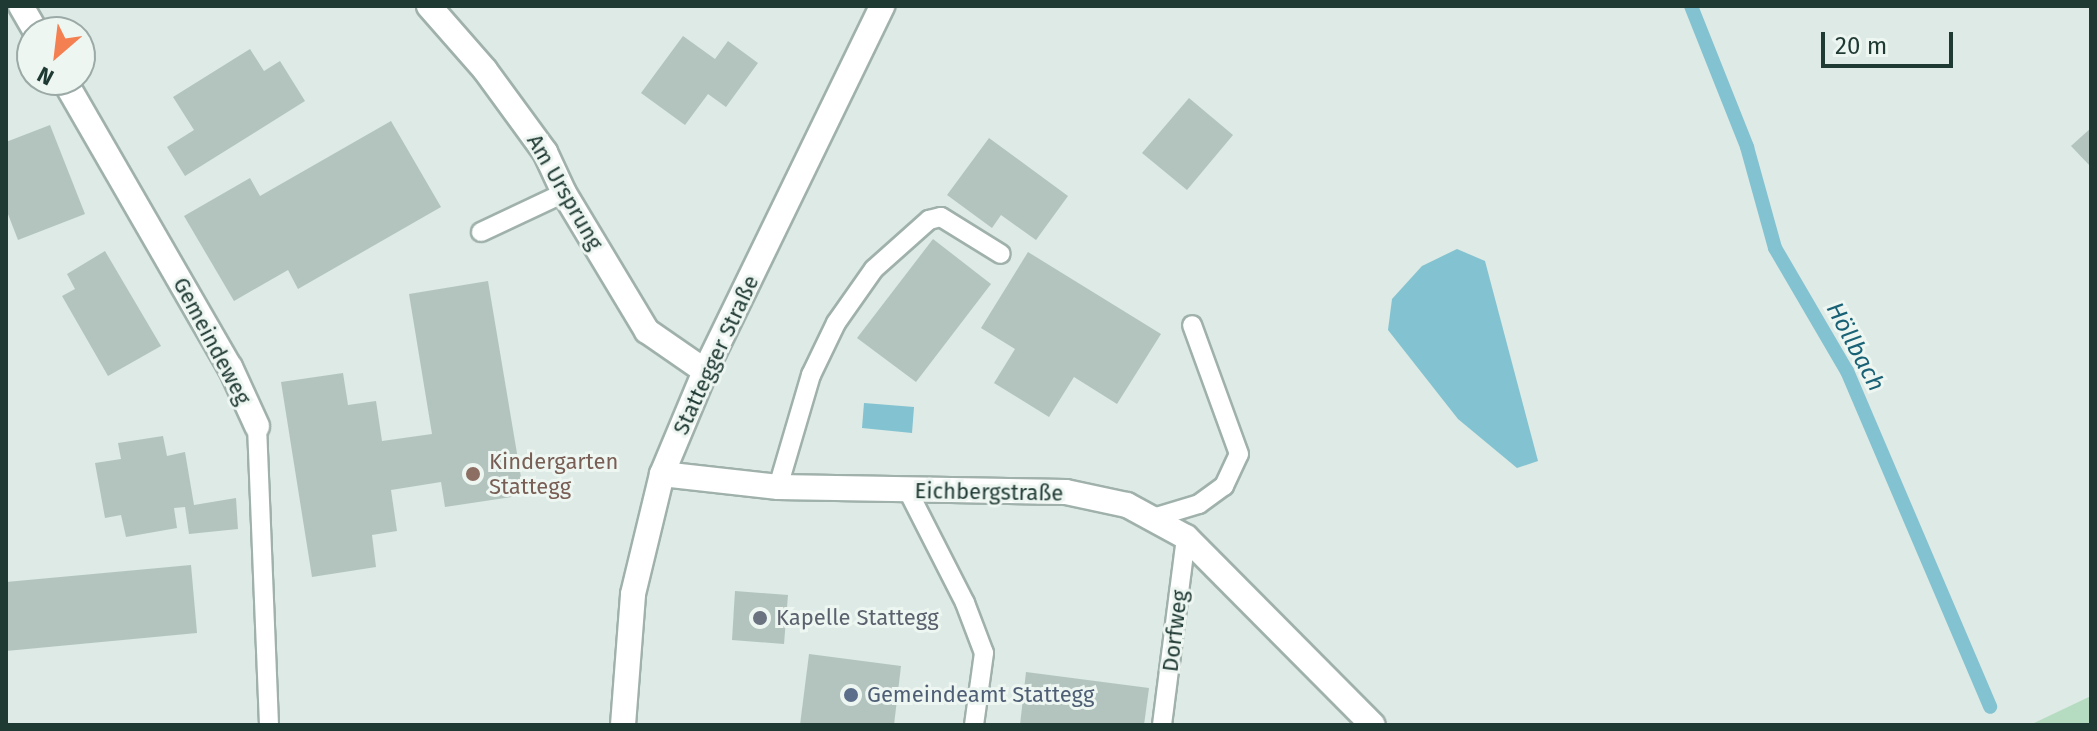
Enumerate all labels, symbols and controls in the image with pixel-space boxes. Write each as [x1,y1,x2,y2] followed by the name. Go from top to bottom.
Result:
[16,16,96,96] north arrow
[1825,16,1957,66] scale bar
[1835,32,1887,60] text: 20 m
[33,61,58,91] text: N
[521,130,609,254] street label: Am Ursprung
[668,271,764,439] street label: Stattegger Straße
[167,273,257,409] street label: Gemeindeweg
[1820,298,1890,396] water label: Höllbach
[489,448,618,500] place label: Kindergarten Stattegg
[464,465,482,483] marker: Kindergarten Stattegg
[914,478,1064,506] street label: Eichbergstraße
[1157,589,1193,673] street label: Dorfweg
[776,605,939,631] place label: Kapelle Stattegg
[751,609,769,627] marker: Kapelle Stattegg
[867,682,1095,708] place label: Gemeindeamt Stattegg
[842,686,860,704] marker: Gemeindeamt Stattegg

